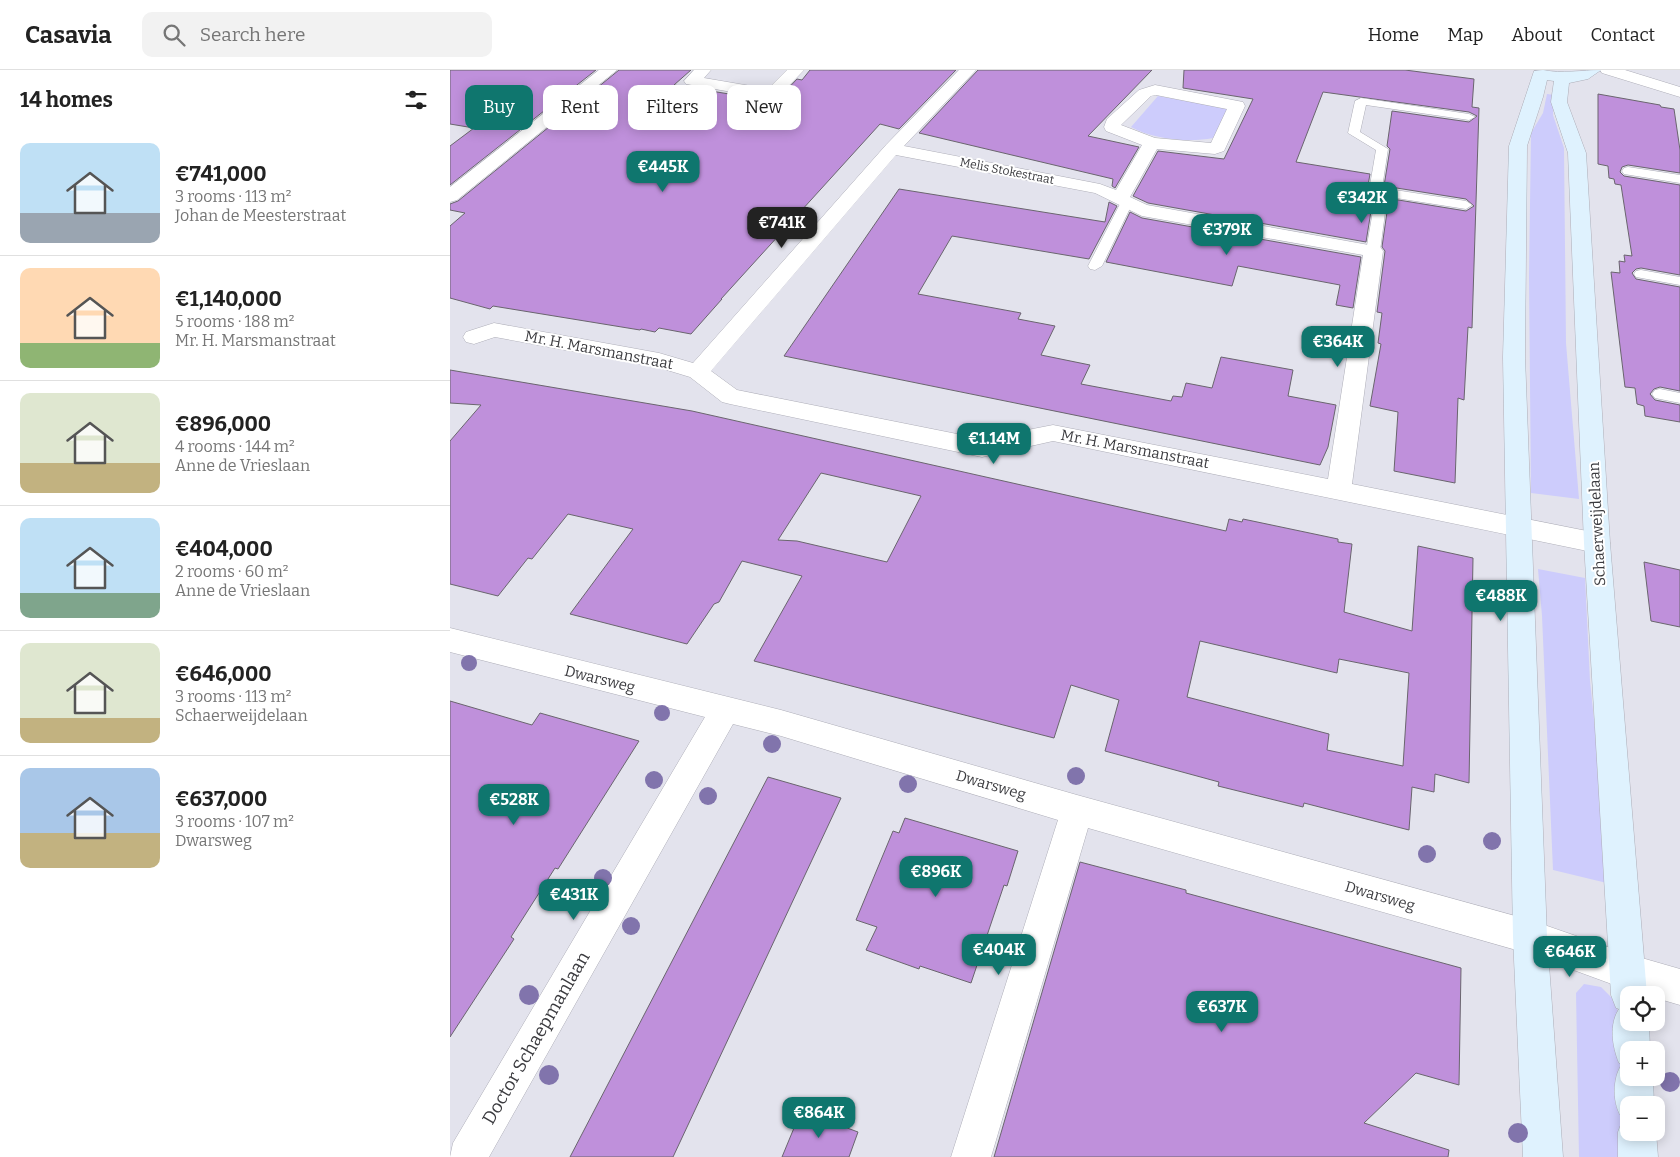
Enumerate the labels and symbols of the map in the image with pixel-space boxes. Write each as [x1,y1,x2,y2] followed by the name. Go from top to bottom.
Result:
[628,150,698,193] pin: €445K
[959,155,1056,187] street label: Melis Stokestraat
[1327,182,1397,224] pin: €342K
[747,206,817,249] pin: €741K
[1192,214,1262,256] pin: €379K
[1303,326,1373,368] pin: €364K
[523,327,675,373] street label: Mr. H. Marsmanstraat
[953,422,1035,465] pin: €1.14M
[1059,426,1211,472] street label: Mr. H. Marsmanstraat
[1585,461,1609,587] street label: Schaerweijdelaan
[1466,580,1536,622] pin: €488K
[563,662,637,696] street label: Dwarsweg
[954,766,1028,804] street label: Dwarsweg
[479,784,549,826] pin: €528K
[901,856,971,898] pin: €896K
[1343,877,1417,915] street label: Dwarsweg
[539,878,609,921] pin: €431K
[964,934,1034,976] pin: €404K
[1535,936,1605,978] pin: €646K
[478,947,595,1128] street label: Doctor Schaepmanlaan
[1187,990,1257,1033] pin: €637K
[784,1096,854,1139] pin: €864K

